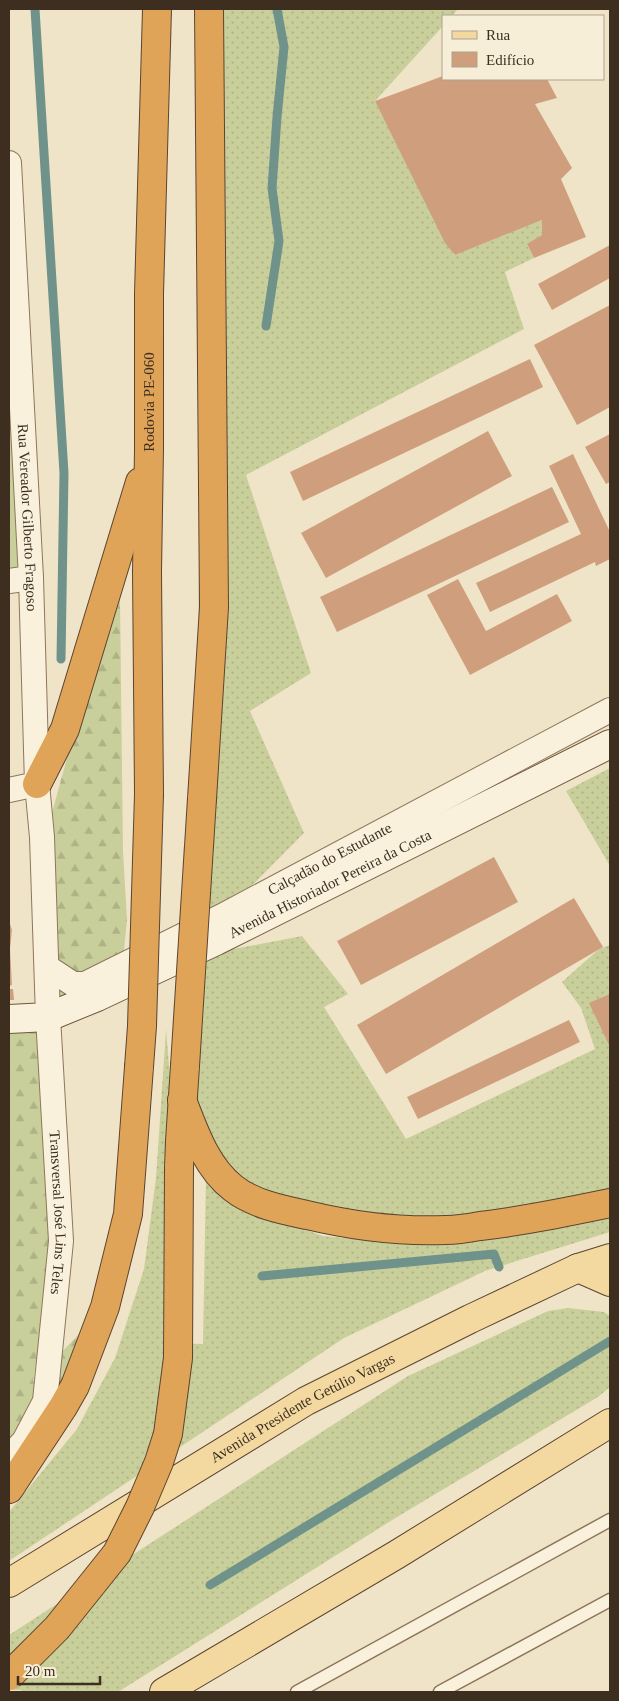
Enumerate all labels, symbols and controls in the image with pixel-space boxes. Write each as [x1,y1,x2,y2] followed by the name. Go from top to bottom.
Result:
[442,15,604,80] legend
[486,27,511,43] text: Rua
[486,52,534,68] text: Edifício
[141,352,157,452] street label: Rodovia PE-060
[15,423,40,612] street label: Rua Vereador Gilberto Fragoso
[265,819,395,898] street label: Calçadão do Estudante
[226,827,434,941] street label: Avenida Historiador Pereira da Costa
[47,1130,69,1296] street label: Transversal José Lins Teles
[207,1350,397,1466] street label: Avenida Presidente Getúlio Vargas
[18,1654,100,1686] scale bar
[25,1663,56,1679] text: 20 m

